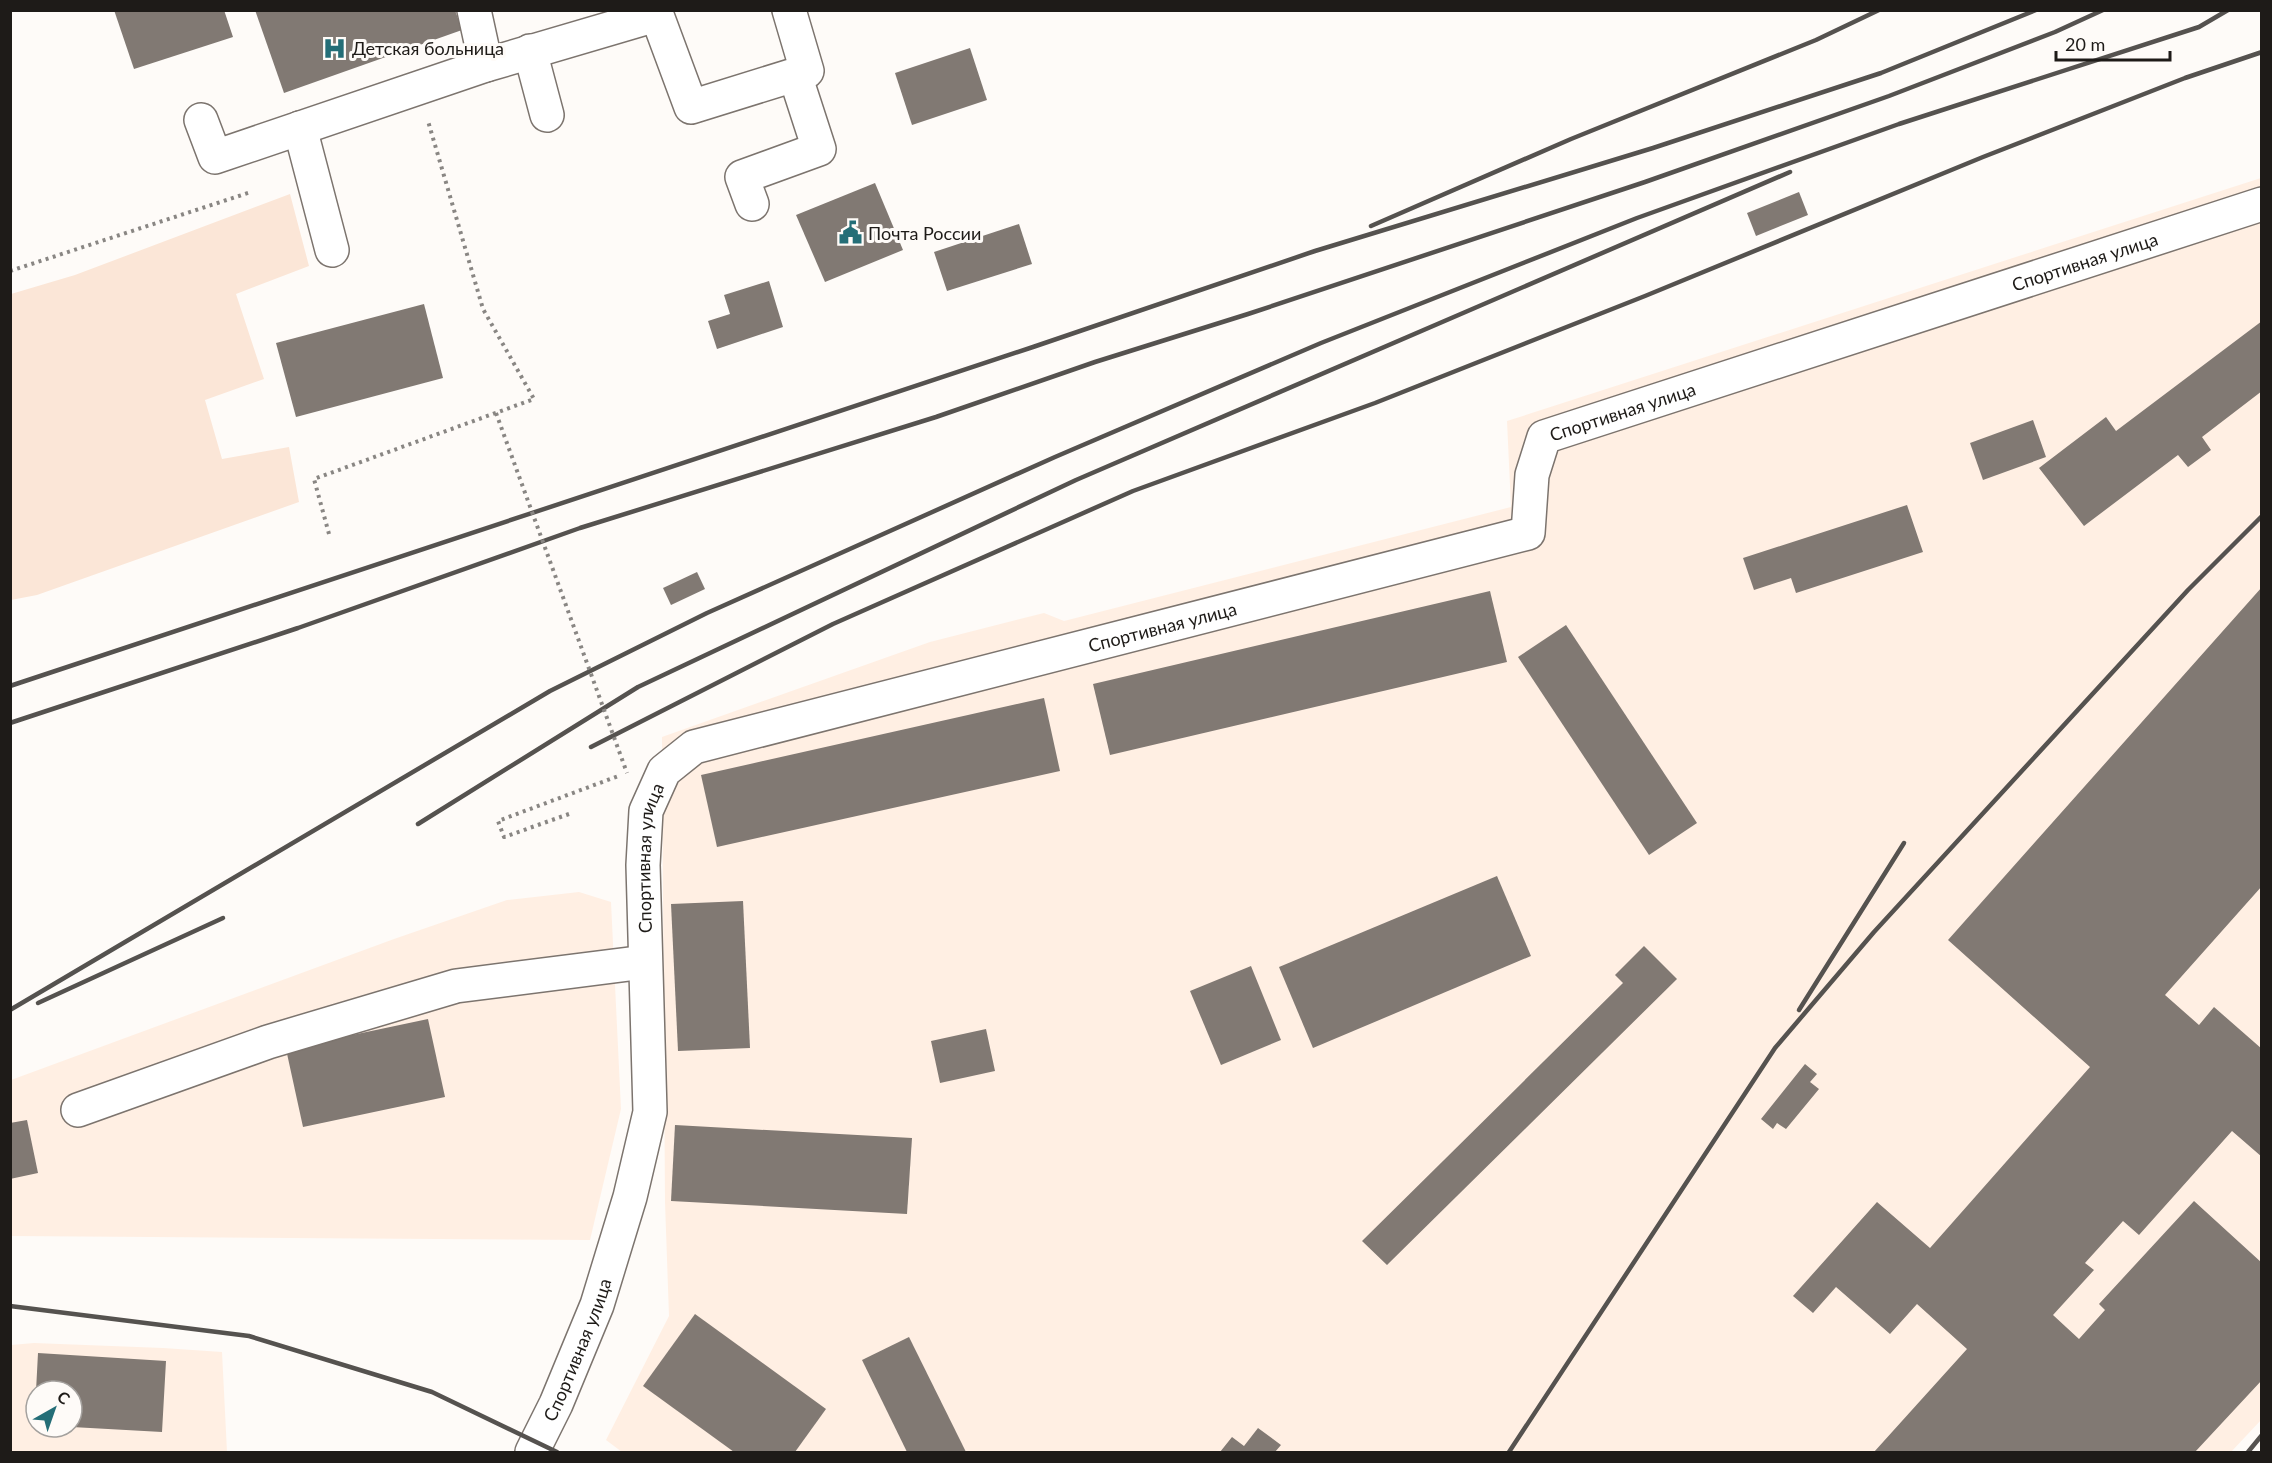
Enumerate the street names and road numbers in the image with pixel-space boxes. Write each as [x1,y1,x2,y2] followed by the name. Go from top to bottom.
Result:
[2009,228,2161,296] street label: Спортивная улица
[1547,378,1698,446] street label: Спортивная улица
[1086,597,1239,656] street label: Спортивная улица
[632,779,668,934] street label: Спортивная улица
[538,1276,616,1425] street label: Спортивная улица

